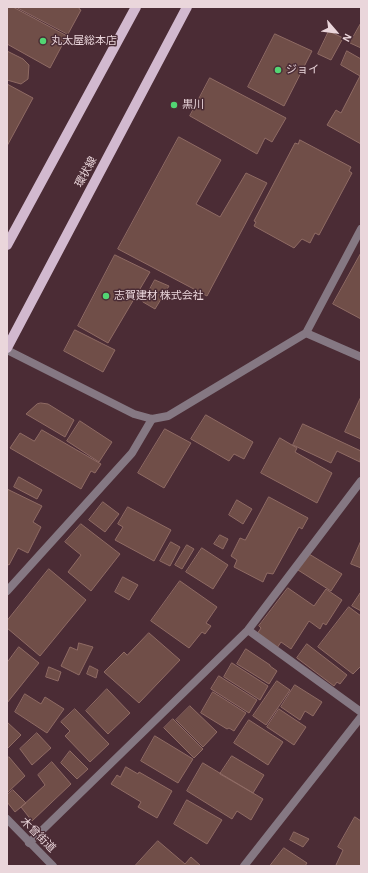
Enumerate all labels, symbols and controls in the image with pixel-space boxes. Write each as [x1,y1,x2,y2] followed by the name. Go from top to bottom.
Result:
[316,12,356,52] north arrow
[340,32,354,44] text: N
[51,34,117,48] place label: 丸太屋総本店
[38,36,48,46] marker: 丸太屋総本店
[286,63,319,77] place label: ジョイ
[273,65,283,75] marker: ジョイ
[182,98,204,112] place label: 黒川
[169,100,179,110] marker: 黒川
[72,154,100,190] street label: 環状線
[114,289,204,303] place label: 志賀建材 株式会社
[101,291,111,301] marker: 志賀建材 株式会社
[18,815,58,855] street label: 木曾街道

